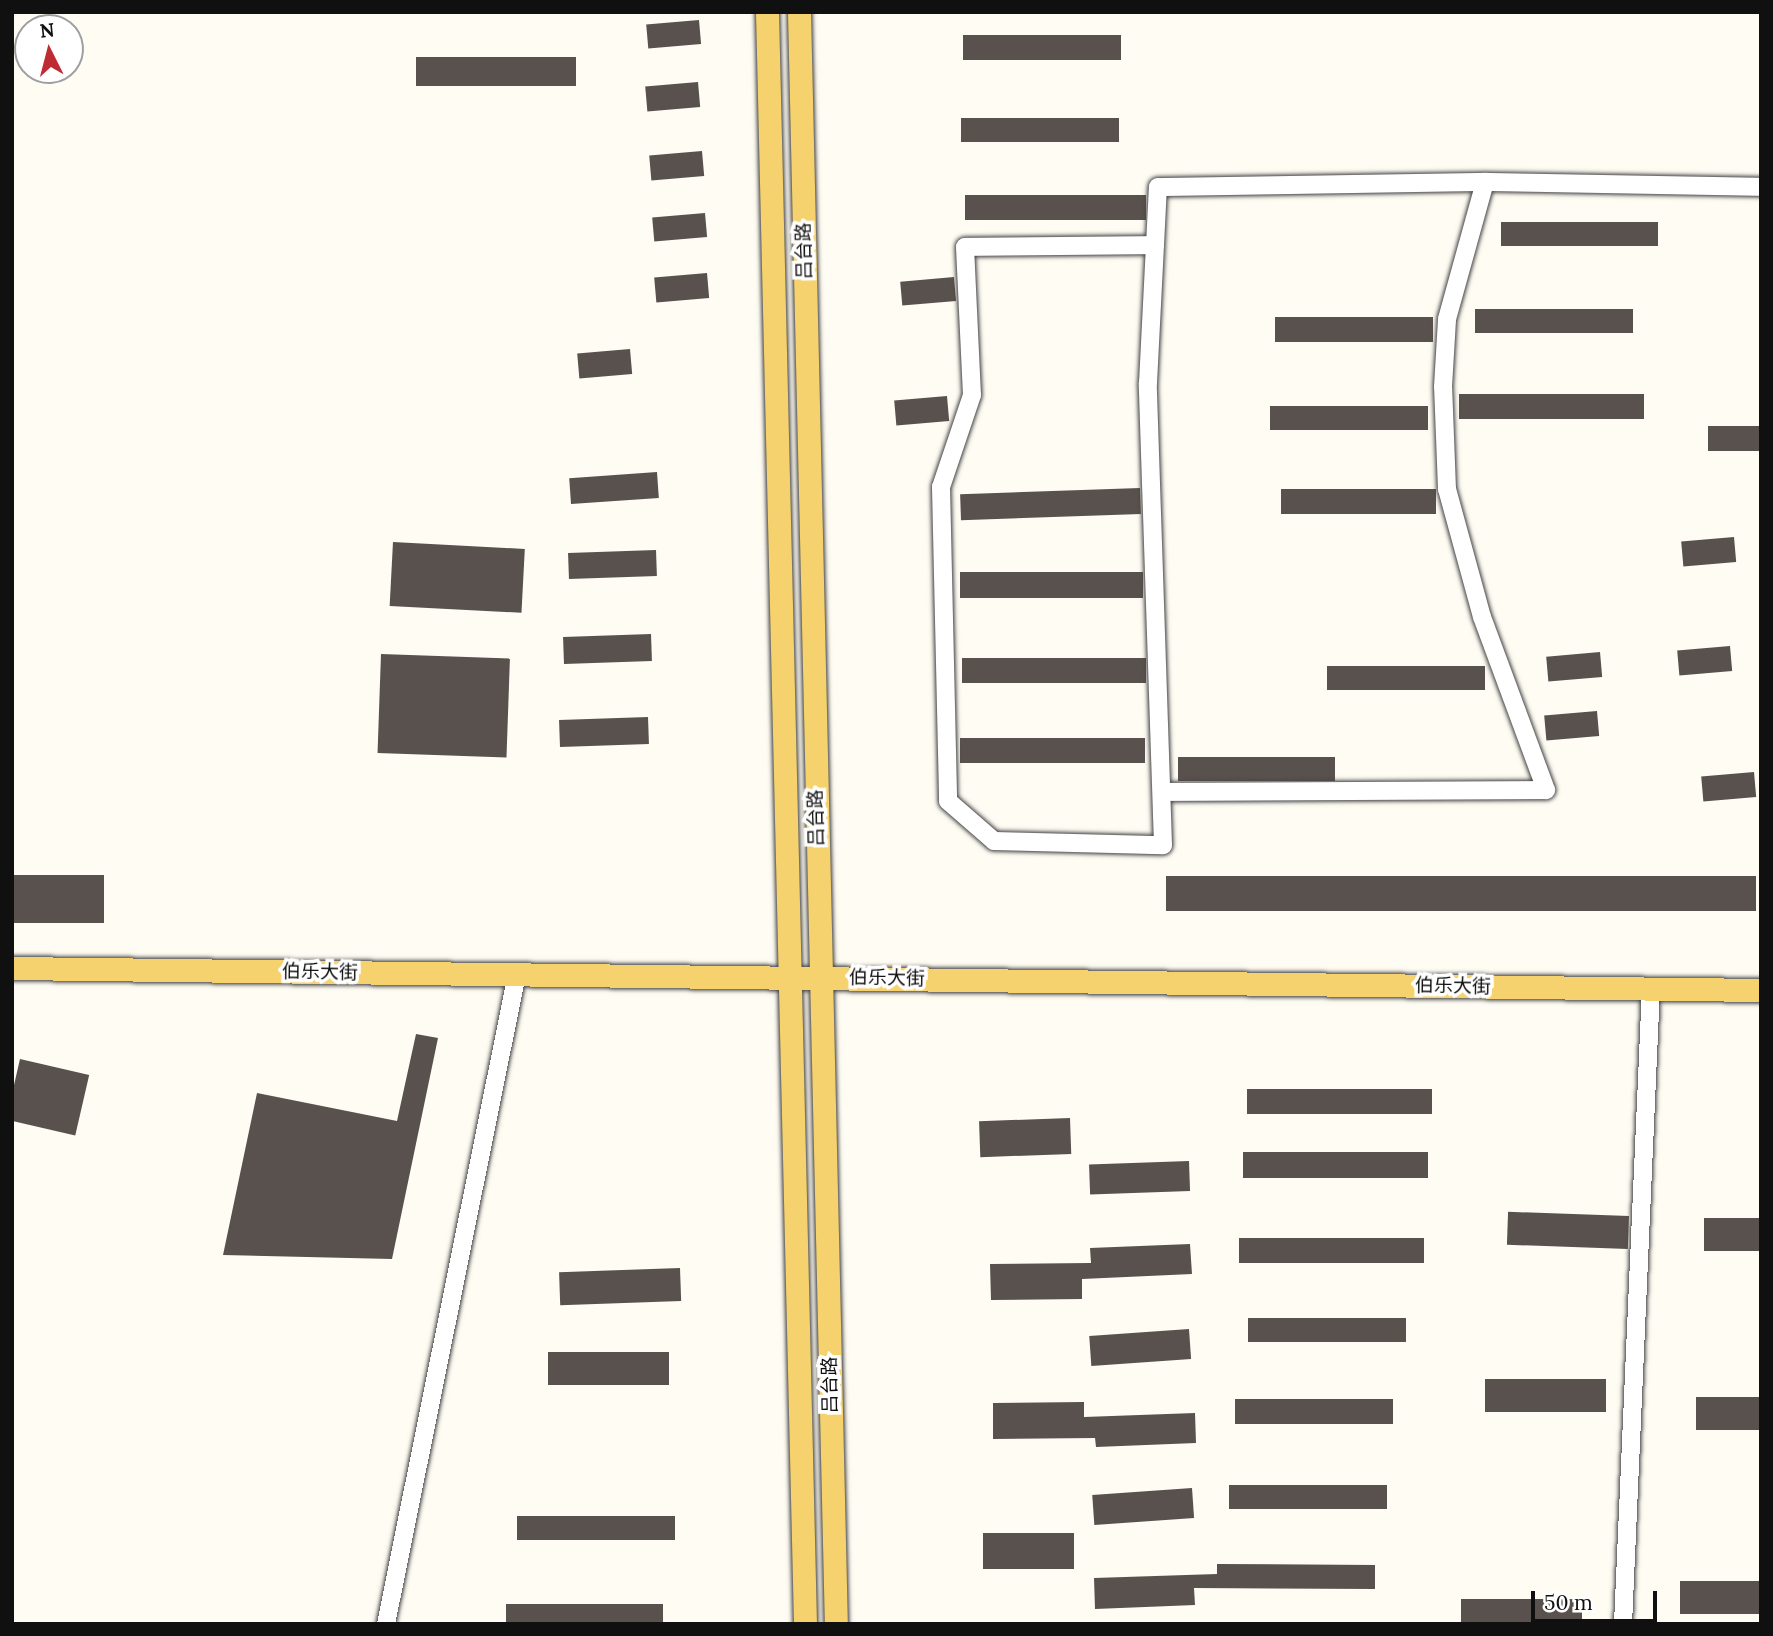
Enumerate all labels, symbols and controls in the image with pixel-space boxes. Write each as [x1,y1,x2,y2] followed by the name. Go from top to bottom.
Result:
[14,14,84,84] north arrow
[38,17,56,43] text: N
[792,222,816,280] street label: 吕台路
[804,789,828,847] street label: 吕台路
[282,960,358,984] street label: 伯乐大街
[849,966,925,990] street label: 伯乐大街
[1415,974,1491,998] street label: 伯乐大街
[818,1356,842,1414] street label: 吕台路
[1535,1576,1661,1620] scale bar
[1544,1589,1593,1616] text: 50 m

